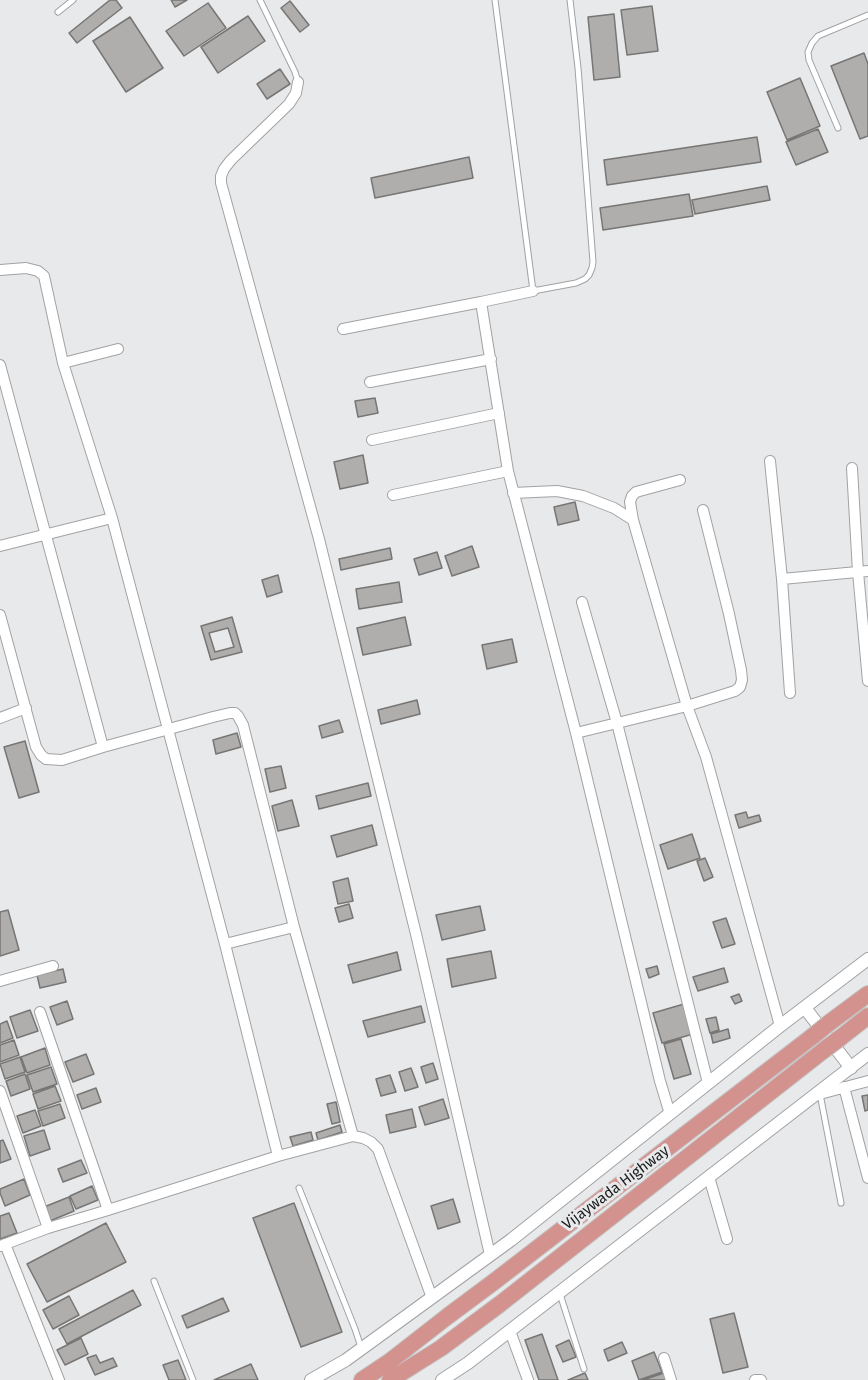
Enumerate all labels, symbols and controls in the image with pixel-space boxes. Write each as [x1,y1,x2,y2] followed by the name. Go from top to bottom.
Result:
[559,1142,673,1234] street label: Vijaywada Highway

